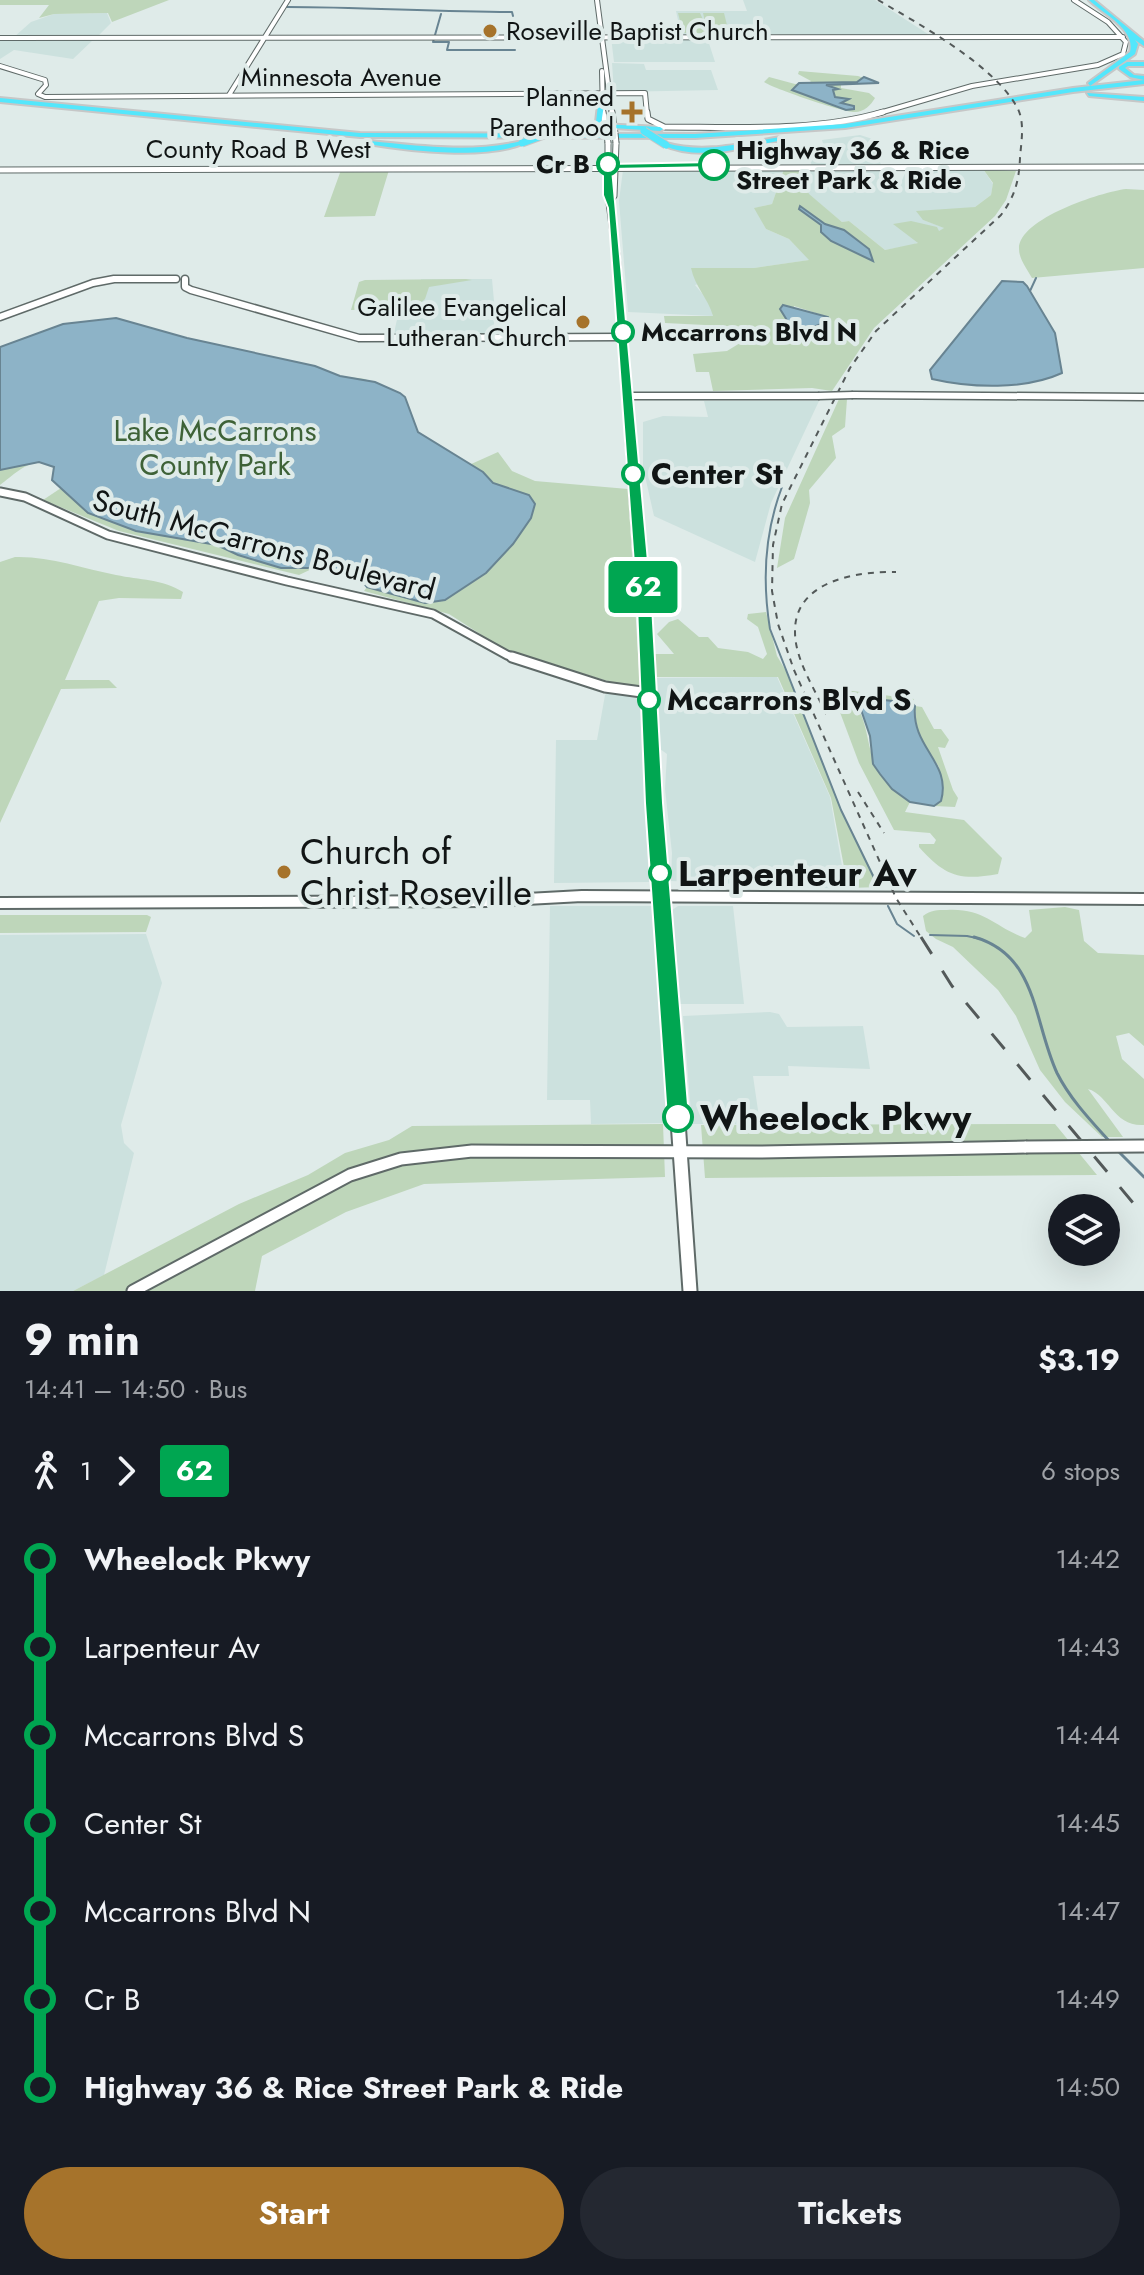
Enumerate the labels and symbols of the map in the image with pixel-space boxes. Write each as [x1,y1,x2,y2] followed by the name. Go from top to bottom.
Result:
[506,12,769,50] place label: Roseville Baptist Church
[481,22,499,40] marker: Roseville Baptist Church
[241,58,441,96] street label: Minnesota Avenue
[489,78,614,146] place label: Planned Parenthood
[621,101,643,123] marker: Planned Parenthood
[146,130,371,168] street label: County Road B West
[736,131,970,199] place label: Highway 36 & Rice Street Park & Ride
[536,145,590,183] place label: Cr B
[699,150,729,180] marker: Highway 36 & Rice Street Park & Ride
[597,153,619,175] marker: Cr B
[357,288,567,356] place label: Galilee Evangelical Lutheran Church
[574,313,592,331] marker: Galilee Evangelical Lutheran Church
[641,313,857,351] place label: Mccarrons Blvd N
[612,321,634,343] marker: Mccarrons Blvd N
[113,409,317,486] park label: Lake McCarrons County Park
[651,452,783,495] place label: Center St
[622,463,644,485] marker: Center St
[88,478,440,611] street label: South McCarrons Boulevard
[607,561,679,613] line badge: 62
[667,678,911,721] place label: Mccarrons Blvd S
[638,689,660,711] marker: Mccarrons Blvd S
[300,825,532,918] place label: Church of Christ Roseville
[678,847,918,899] place label: Larpenteur Av
[649,862,671,884] marker: Larpenteur Av
[275,863,293,881] marker: Church of Christ Roseville
[700,1091,973,1143] place label: Wheelock Pkwy
[663,1102,693,1132] marker: Wheelock Pkwy

